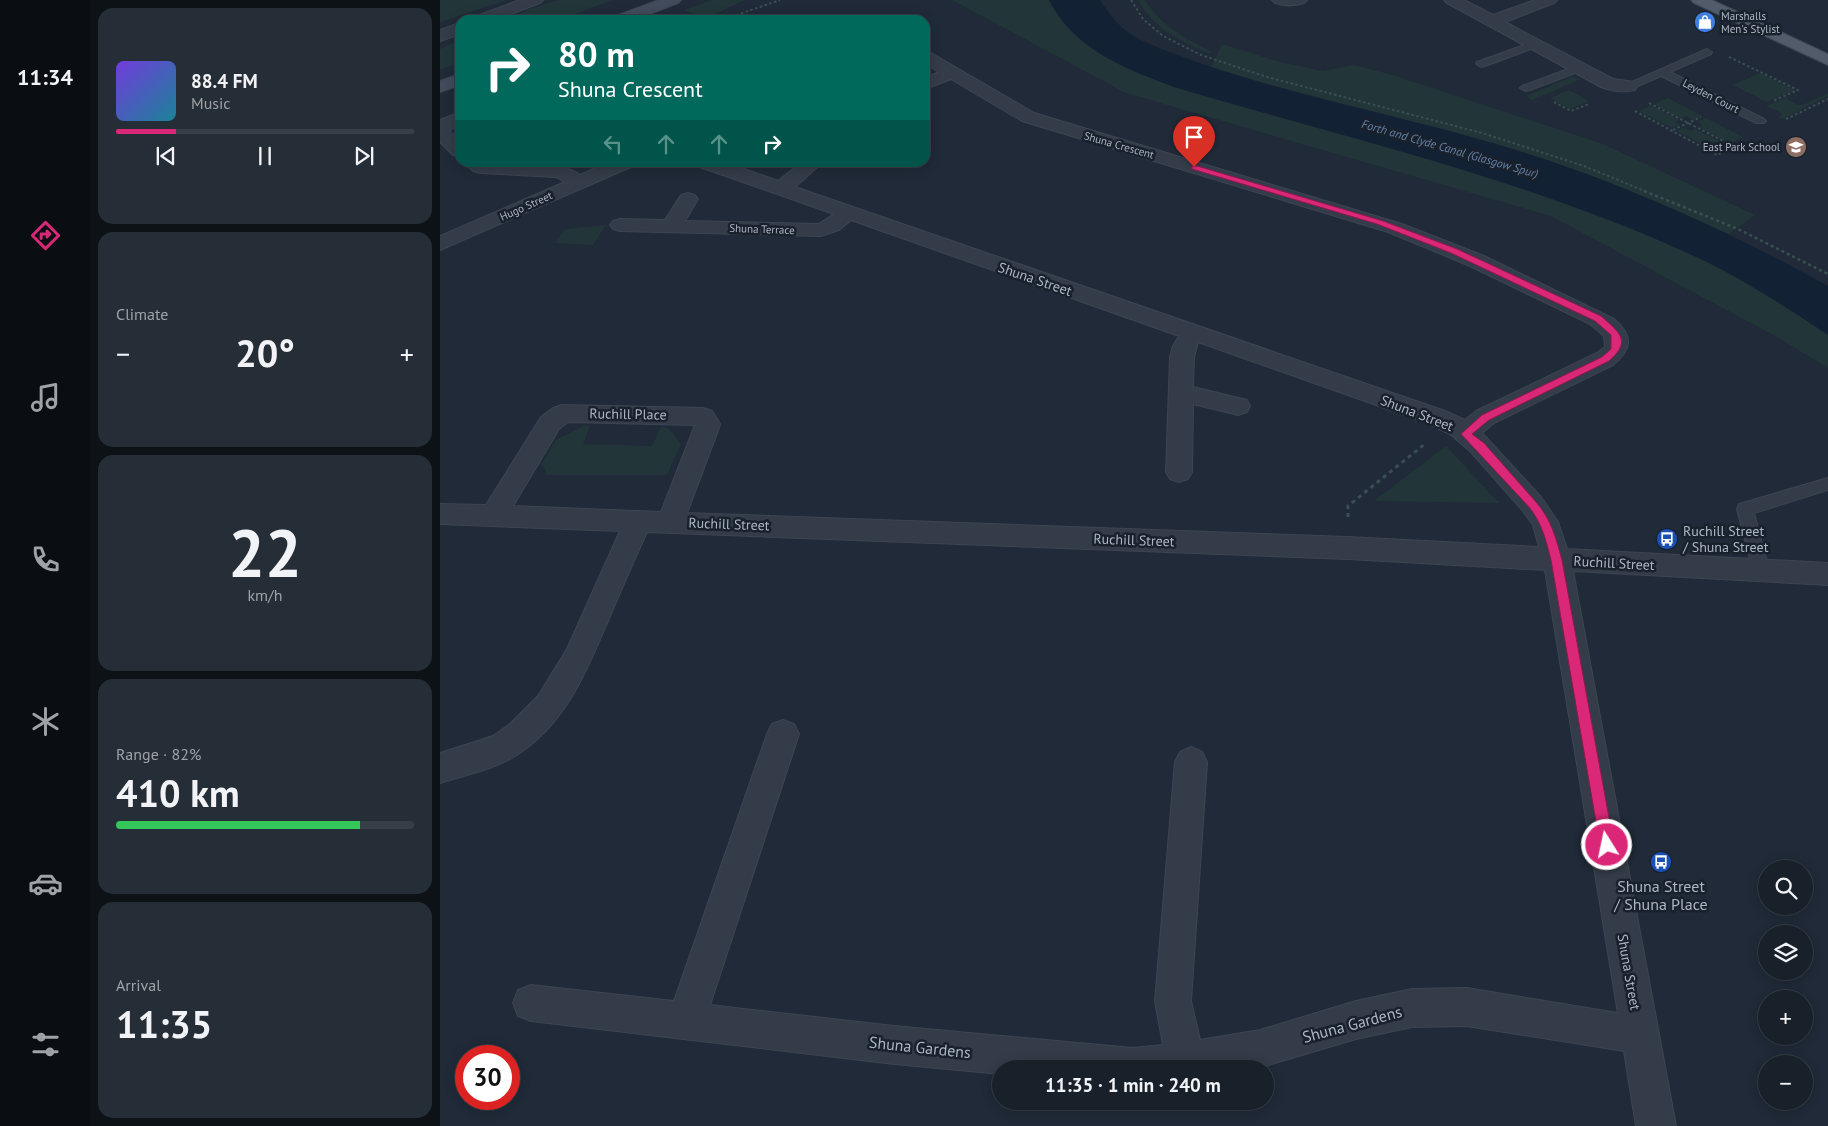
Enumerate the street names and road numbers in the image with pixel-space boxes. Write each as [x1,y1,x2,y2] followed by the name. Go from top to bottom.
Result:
[1680,76,1742,116] street label: Leyden Court
[1082,128,1156,162] street label: Shuna Crescent
[498,188,555,224] street label: Hugo Street
[729,221,795,237] street label: Shuna Terrace
[996,258,1074,300] street label: Shuna Street
[1378,391,1456,435] street label: Shuna Street
[589,404,667,424] street label: Ruchill Place
[688,514,770,534] street label: Ruchill Street
[1093,530,1175,550] street label: Ruchill Street
[1573,552,1655,574] street label: Ruchill Street
[1613,933,1645,1012] street label: Shuna Street
[1300,1001,1404,1047] street label: Shuna Gardens
[868,1032,972,1062] street label: Shuna Gardens

